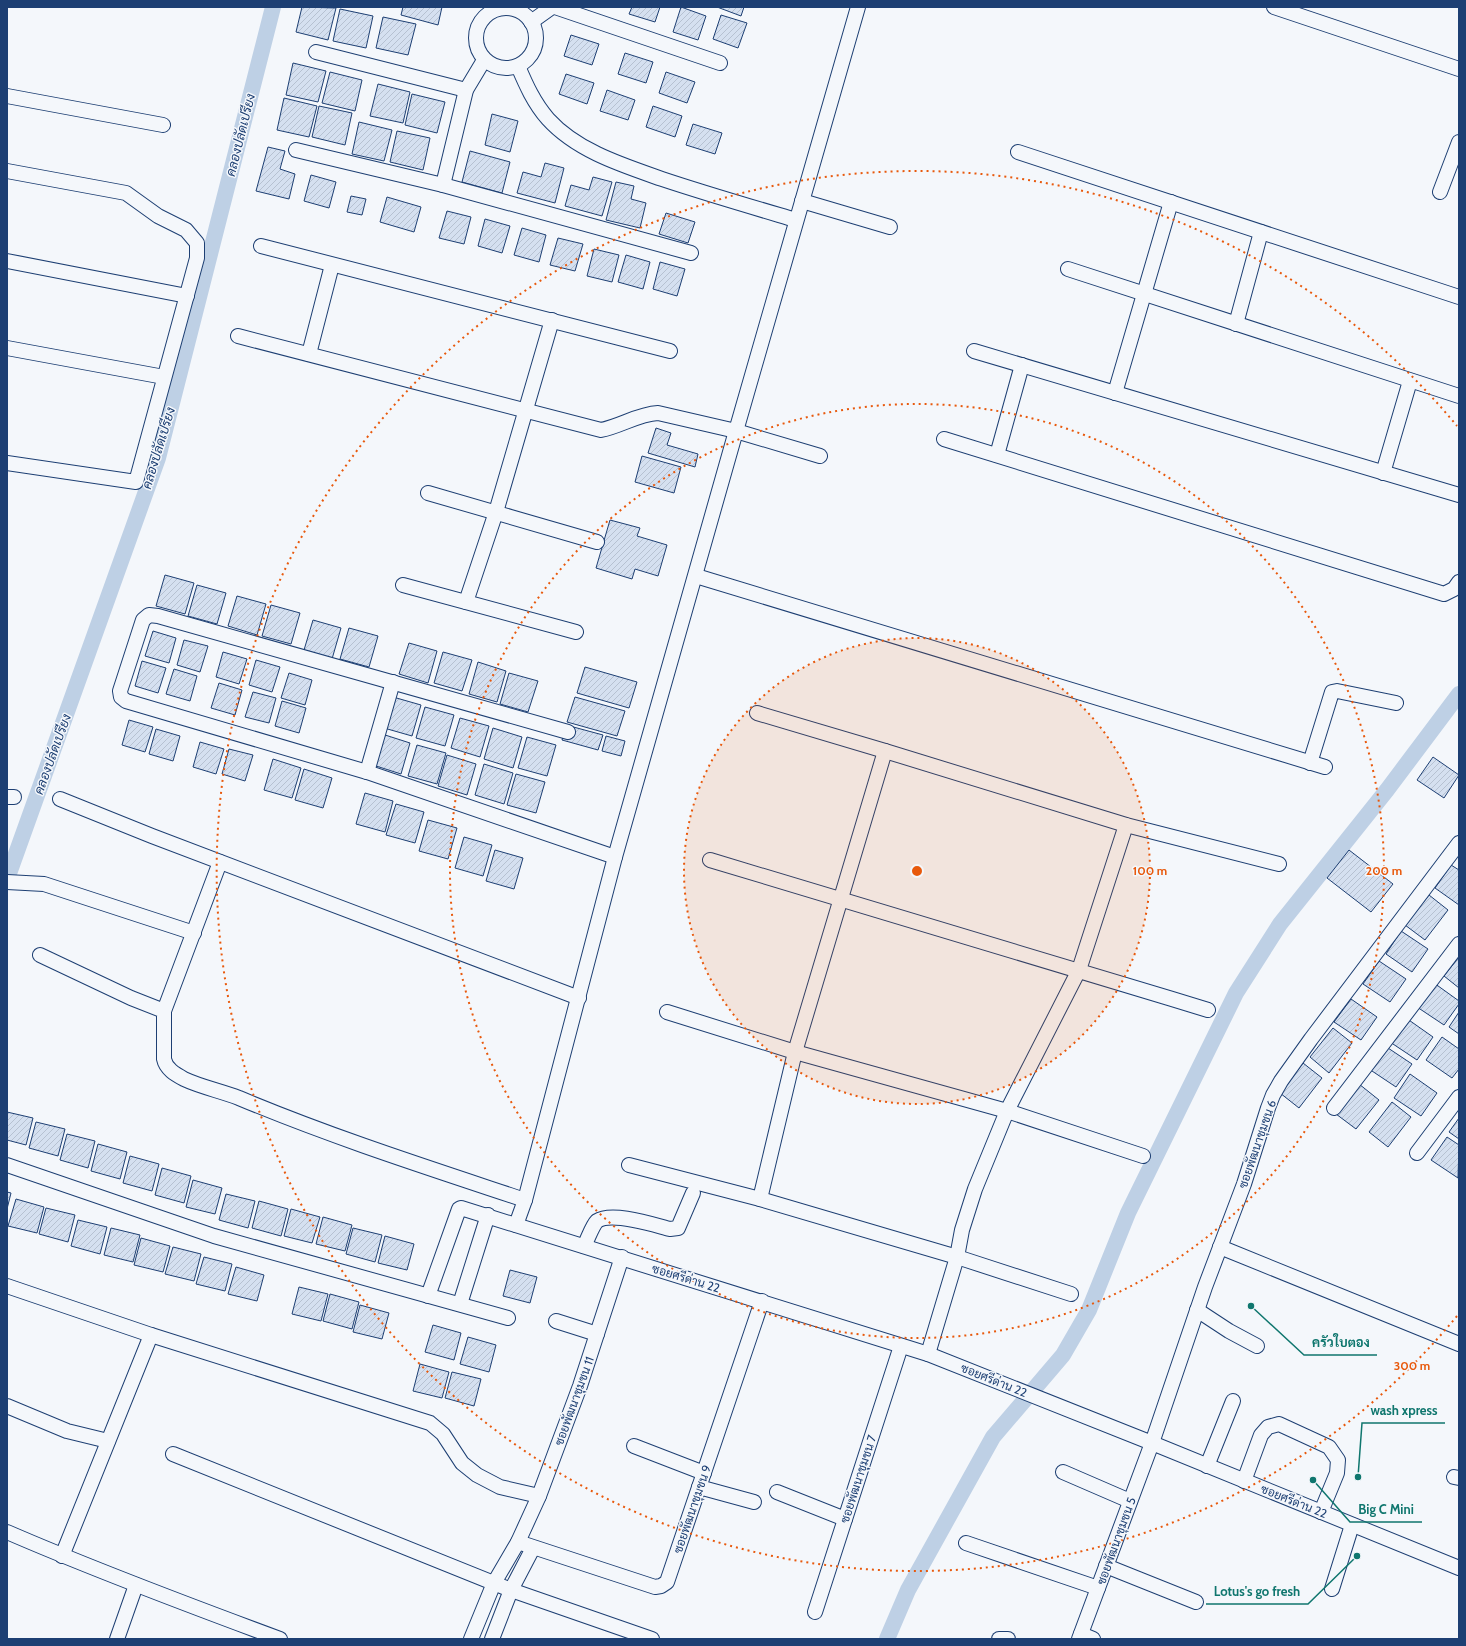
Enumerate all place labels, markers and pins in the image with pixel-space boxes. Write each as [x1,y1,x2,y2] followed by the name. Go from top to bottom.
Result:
[910,864,924,878] centre of rings
[1304,1330,1377,1355] callout: ครัวใบตอง
[1362,1398,1445,1423] callout: wash xpress
[1350,1497,1422,1522] callout: Big C Mini
[1206,1579,1308,1604] callout: Lotus's go fresh

